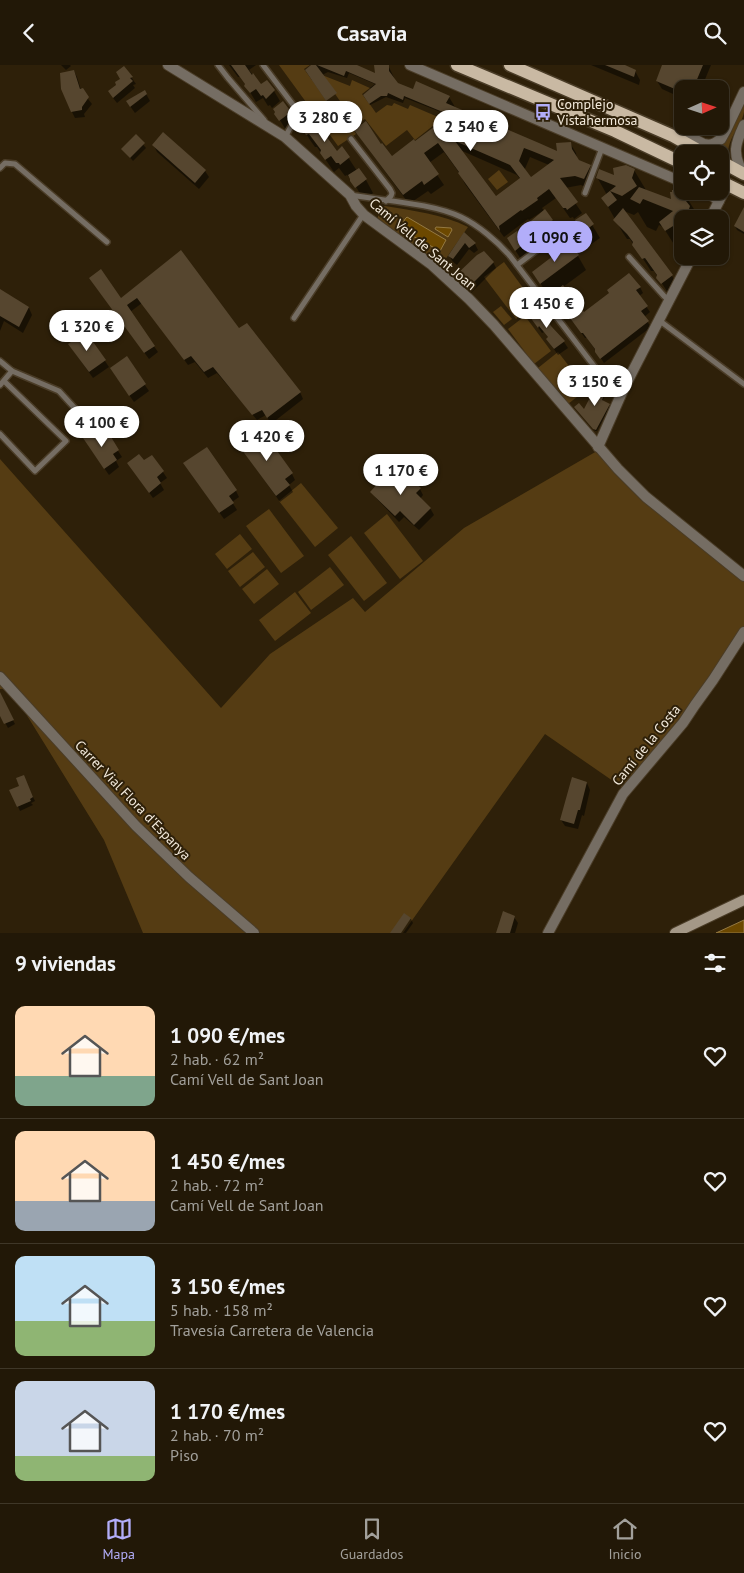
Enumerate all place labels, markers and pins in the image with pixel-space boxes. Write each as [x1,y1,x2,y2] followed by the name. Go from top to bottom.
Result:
[556,95,638,129] place label: Complejo Vistahermosa
[279,101,371,143] pin: 3 280 €
[533,102,553,122] bus stop icon: Complejo Vistahermosa
[425,109,517,152] pin: 2 540 €
[509,221,601,263] pin: 1 090 €
[501,287,593,329] pin: 1 450 €
[41,309,133,352] pin: 1 320 €
[549,365,641,407] pin: 3 150 €
[56,405,148,448] pin: 4 100 €
[221,419,313,462] pin: 1 420 €
[355,453,447,496] pin: 1 170 €

